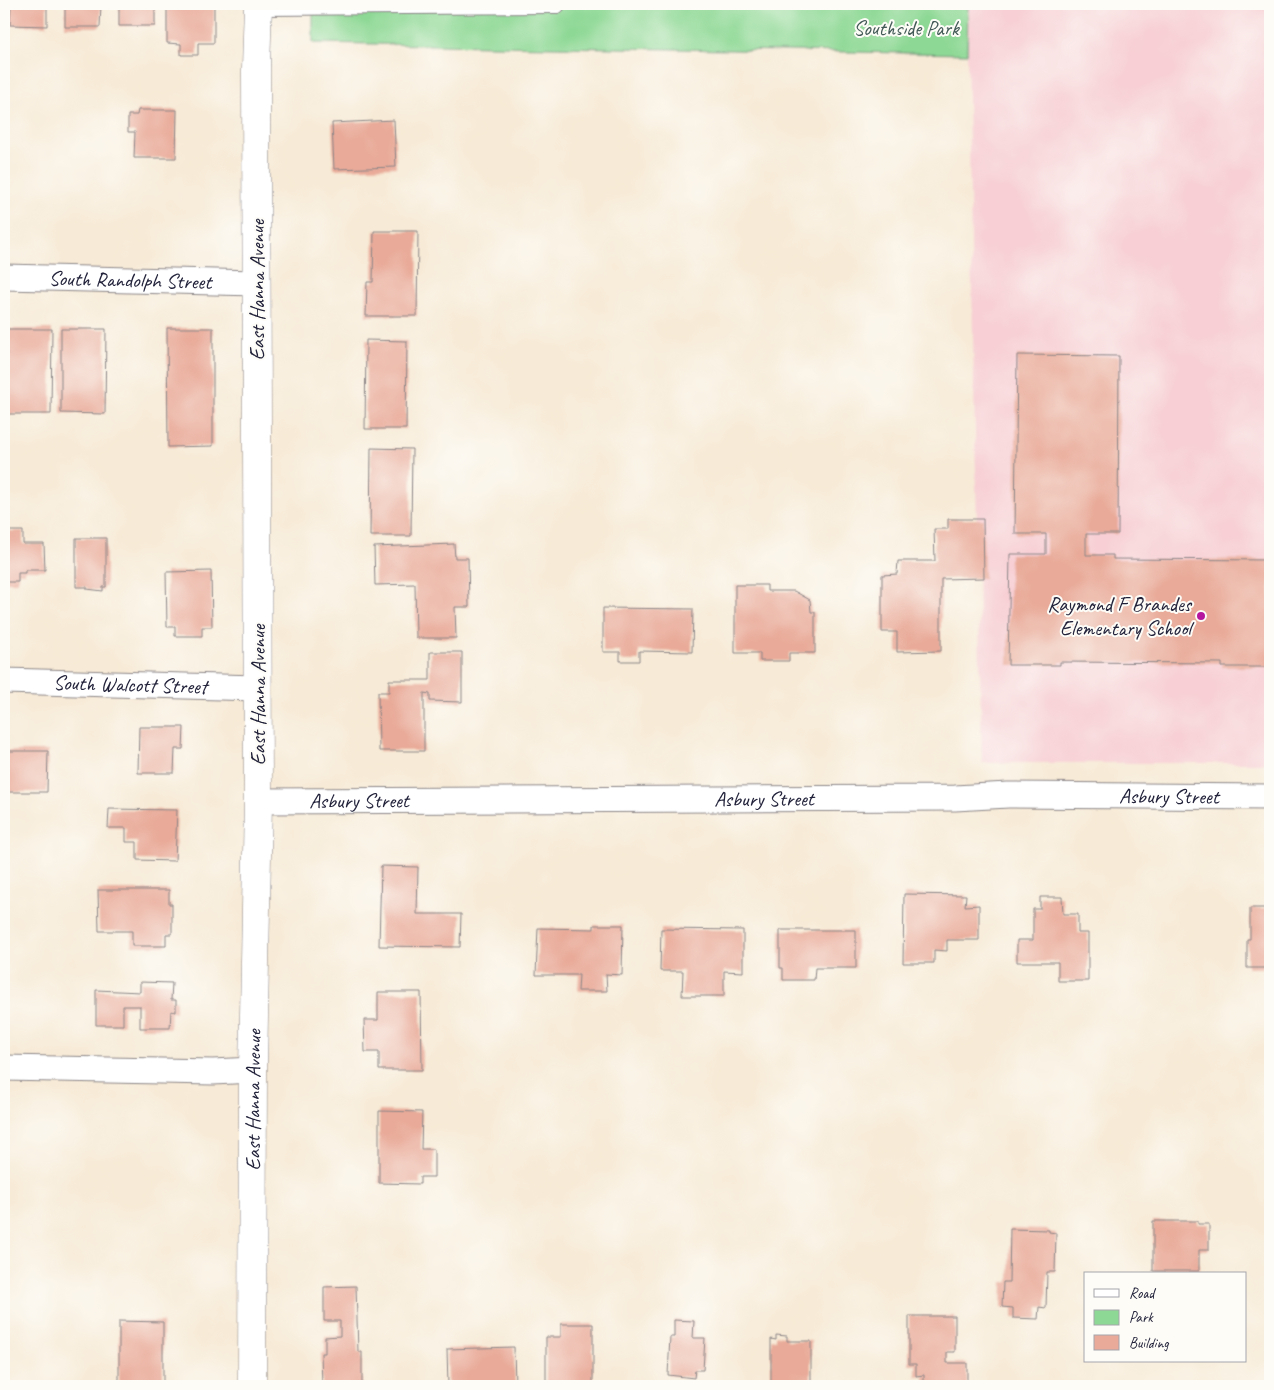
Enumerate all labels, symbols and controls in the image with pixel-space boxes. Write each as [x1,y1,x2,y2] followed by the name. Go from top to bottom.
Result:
[853,15,960,41] park label: Southside Park
[244,218,270,360] street label: East Hanna Avenue
[48,265,214,295] street label: South Randolph Street
[1047,591,1194,641] place label: Raymond F Brandes Elementary School
[1195,610,1207,622] marker: Raymond F Brandes Elementary School
[245,623,271,765] street label: East Hanna Avenue
[53,669,210,700] street label: South Walcott Street
[1119,783,1221,810] street label: Asbury Street
[714,786,816,812] street label: Asbury Street
[309,787,411,814] street label: Asbury Street
[240,1028,267,1170] street label: East Hanna Avenue
[1084,1272,1246,1362] legend
[1129,1284,1156,1303] text: Road
[1129,1308,1154,1327] text: Park
[1129,1334,1169,1353] text: Building

